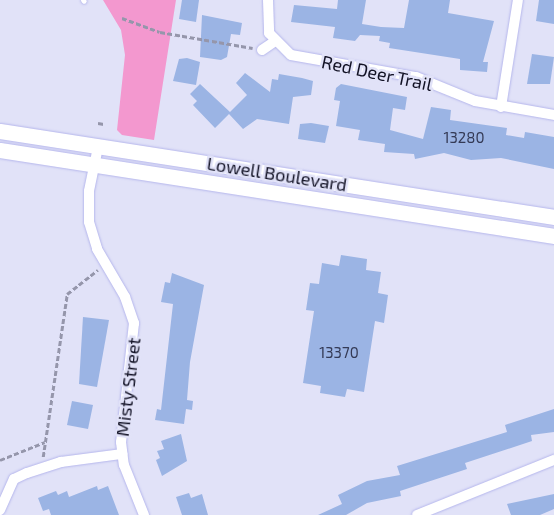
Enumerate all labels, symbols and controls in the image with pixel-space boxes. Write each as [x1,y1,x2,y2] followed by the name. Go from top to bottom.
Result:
[319,51,435,95] street label: Red Deer Trail
[444,129,484,147] house number: 13280
[205,152,349,196] street label: Lowell Boulevard
[111,336,145,438] street label: Misty Street
[319,344,359,362] house number: 13370

